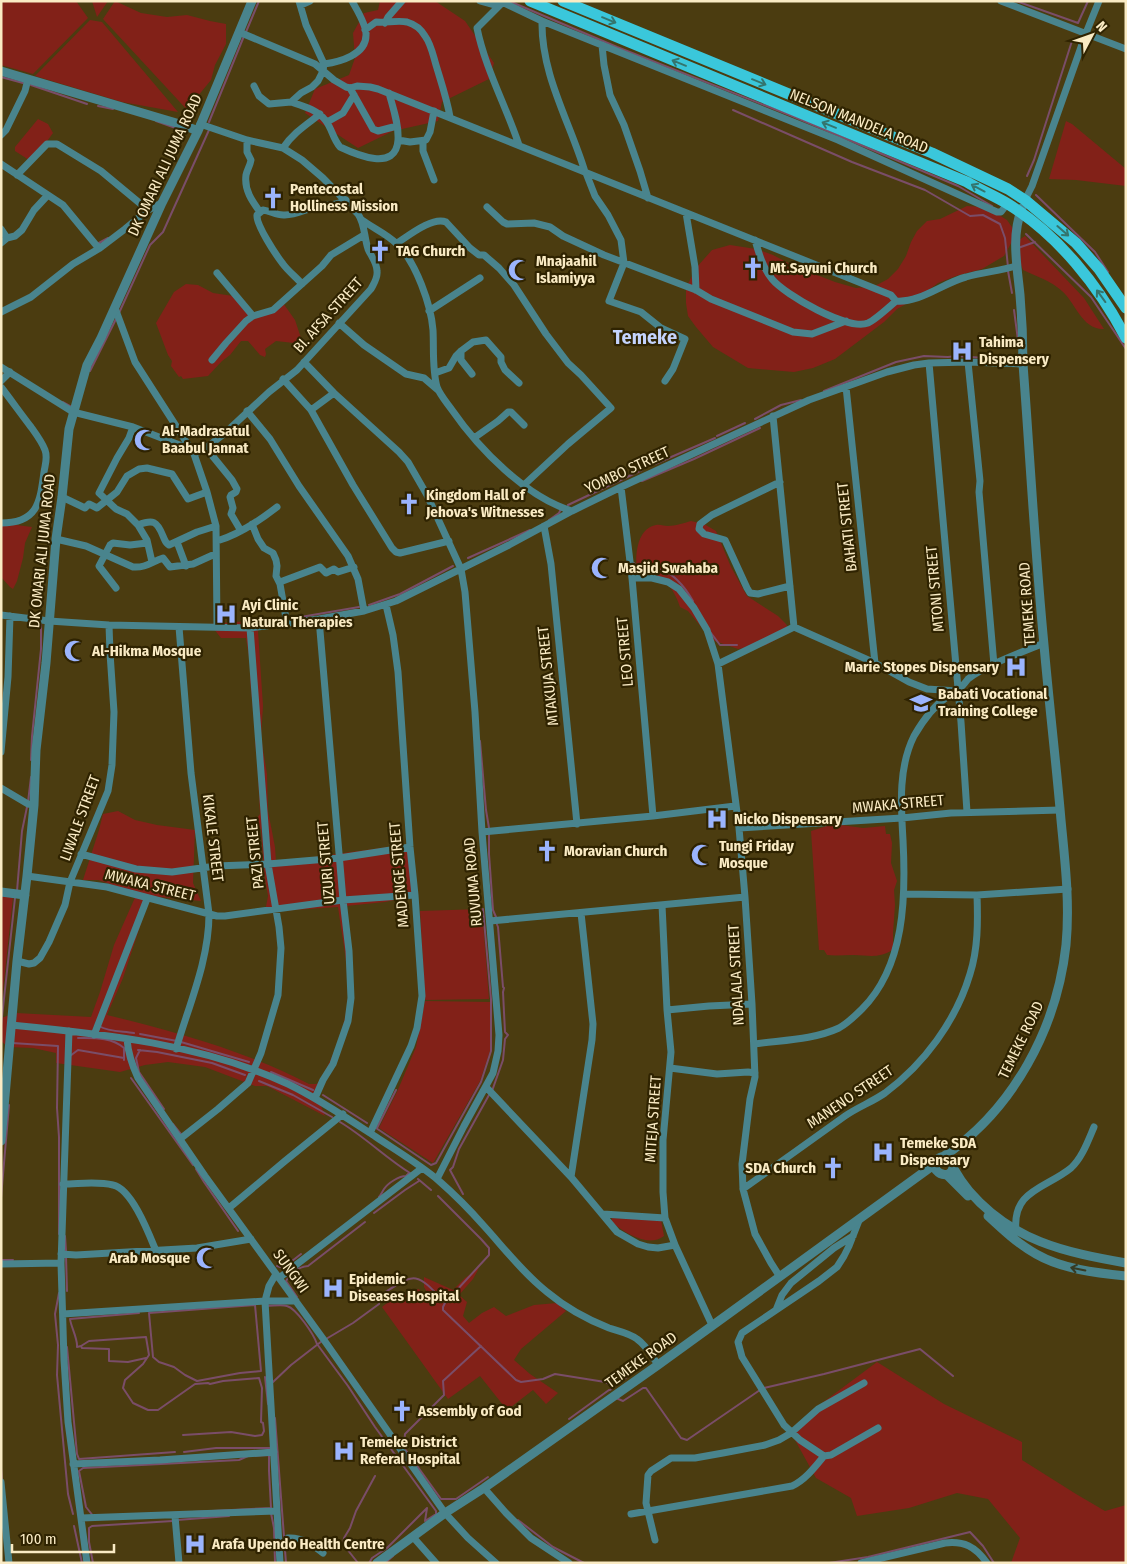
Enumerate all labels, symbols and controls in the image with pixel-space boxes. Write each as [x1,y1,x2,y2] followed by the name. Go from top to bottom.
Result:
[1067,10,1117,60] north arrow
[601,16,616,25] one-way arrow
[1092,18,1111,36] text: N
[671,57,686,66] one-way arrow
[751,77,766,87] one-way arrow
[787,85,931,157] street label: NELSON MANDELA ROAD
[124,91,206,239] street label: DK OMARI ALI JUMA ROAD
[822,120,837,129] one-way arrow
[290,180,398,215] place label: Pentecostal Holliness Mission
[972,183,986,193] one-way arrow
[260,185,286,211] church icon: Pentecostal Holliness Mission
[1056,226,1069,237] one-way arrow
[367,238,393,264] church icon: TAG Church
[396,242,466,260] place label: TAG Church
[536,252,597,287] place label: Mnajaahil Islamiyya
[740,255,766,281] church icon: Mt.Sayuni Church
[506,257,532,283] mosque icon: Mnajaahil Islamiyya
[770,259,877,277] place label: Mt.Sayuni Church
[290,274,367,356] street label: BI. AFSA STREET
[1096,290,1106,304] one-way arrow
[613,325,677,349] district label: Temeke
[979,333,1050,368] place label: Tahima Dispensery
[949,338,975,364] hospital icon: Tahima Dispensery
[161,422,251,457] place label: Al-Madrasatul Baabul Jannat
[132,427,158,453] mosque icon: Al-Madrasatul Baabul Jannat
[582,443,672,497] street label: YOMBO STREET
[25,473,59,629] street label: DK OMARI ALI JUMA ROAD
[833,481,861,573] street label: BAHATI STREET
[425,486,545,521] place label: Kingdom Hall of Jehova's Witnesses
[396,491,422,517] church icon: Kingdom Hall of Jehova's Witnesses
[922,545,948,633] street label: MTONI STREET
[589,555,615,581] mosque icon: Masjid Swahaba
[618,559,718,577] place label: Masjid Swahaba
[1015,561,1039,647] street label: TEMEKE ROAD
[241,596,353,631] place label: Ayi Clinic Natural Therapies
[213,601,239,627] hospital icon: Ayi Clinic Natural Therapies
[613,616,637,688] street label: LEO STREET
[534,625,562,727] street label: MTAKUJA STREET
[62,638,88,664] mosque icon: Al-Hikma Mosque
[91,642,202,660] place label: Al-Hikma Mosque
[1003,654,1029,680] hospital icon: Marie Stopes Dispensary
[845,658,1000,676] place label: Marie Stopes Dispensary
[938,685,1048,720] place label: Babati Vocational Training College
[908,690,934,716] school or university icon: Babati Vocational Training College
[56,773,104,863] street label: LIWALE STREET
[851,791,945,817] street label: MWAKA STREET
[199,793,227,883] street label: KIKALE STREET
[704,806,730,832] hospital icon: Nicko Dispensary
[734,810,842,828] place label: Nicko Dispensary
[242,816,268,890] street label: PAZI STREET
[313,821,339,905] street label: UZURI STREET
[385,821,413,928] street label: MADENGE STREET
[460,837,486,927] street label: RUVUMA ROAD
[719,837,795,872] place label: Tungi Friday Mosque
[534,838,560,864] church icon: Moravian Church
[564,842,667,860] place label: Moravian Church
[689,842,715,868] mosque icon: Tungi Friday Mosque
[103,865,197,905] street label: MWAKA STREET
[724,924,748,1026] street label: NDALALA STREET
[994,998,1048,1082] street label: TEMEKE ROAD
[804,1062,897,1132] street label: MANENO STREET
[641,1075,665,1163] street label: MITEJA STREET
[900,1134,977,1169] place label: Temeke SDA Dispensary
[870,1139,896,1165] hospital icon: Temeke SDA Dispensary
[820,1155,846,1181] church icon: SDA Church
[745,1159,816,1177] place label: SDA Church
[194,1245,220,1271] mosque icon: Arab Mosque
[269,1246,313,1296] street label: SUNGWI
[108,1249,190,1267] place label: Arab Mosque
[1070,1263,1086,1273] one-way arrow
[349,1270,460,1305] place label: Epidemic Diseases Hospital
[320,1275,346,1301] hospital icon: Epidemic Diseases Hospital
[602,1328,680,1392] street label: TEMEKE ROAD
[389,1398,415,1424] church icon: Assembly of God
[417,1402,522,1420] place label: Assembly of God
[360,1433,461,1468] place label: Temeke District Referal Hospital
[331,1438,357,1464] hospital icon: Temeke District Referal Hospital
[12,1522,115,1554] scale bar
[20,1530,57,1548] text: 100 m
[182,1531,208,1557] hospital icon: Arafa Upendo Health Centre
[211,1535,385,1553] place label: Arafa Upendo Health Centre

